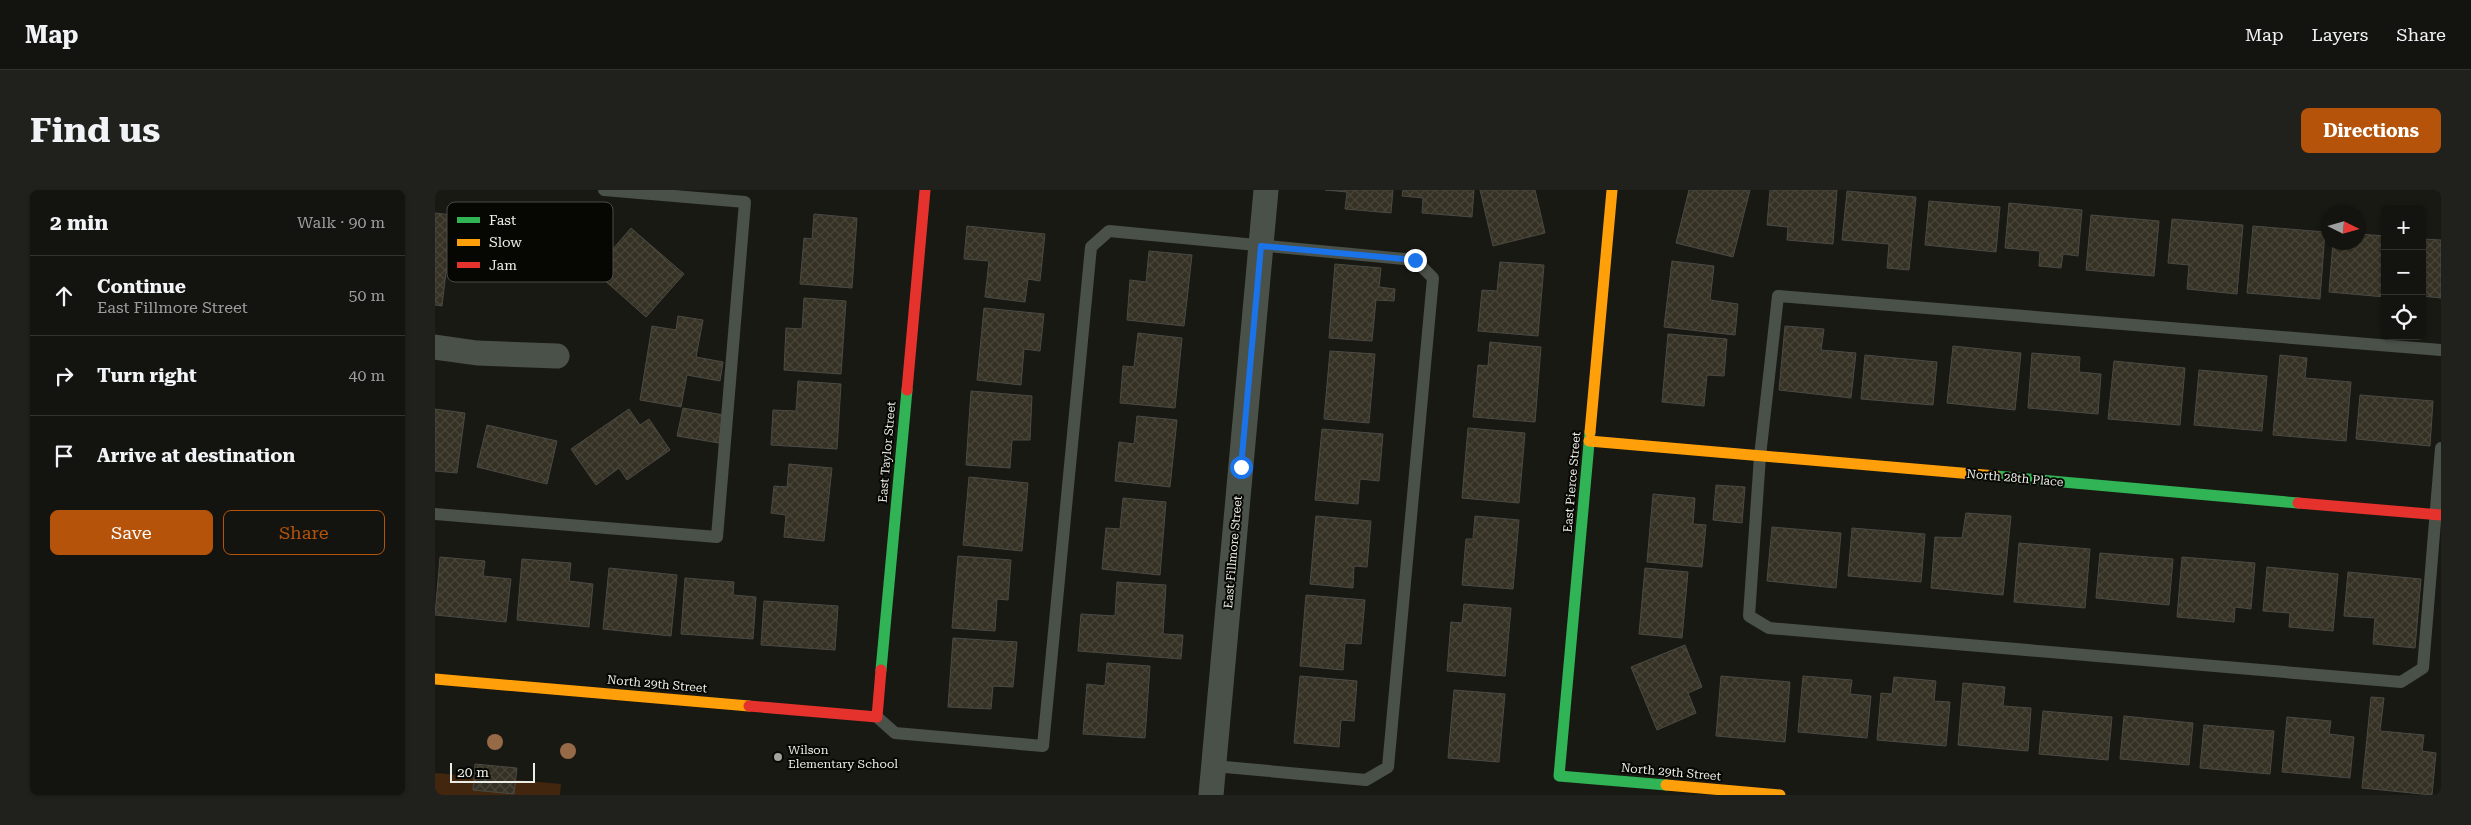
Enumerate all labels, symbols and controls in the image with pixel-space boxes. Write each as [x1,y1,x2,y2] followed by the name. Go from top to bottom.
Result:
[25,21,79,49] text: Map
[2245,24,2284,45] text: Map
[2312,24,2368,45] text: Layers
[2396,24,2446,45] text: Share
[2301,108,2441,153] button: Directions
[30,110,160,151] text: Find us
[447,202,613,282] legend
[2321,205,2366,250] north arrow
[2381,205,2426,340] map controls
[2381,205,2426,250] button: +
[50,211,108,235] text: 2 min
[489,212,516,228] text: Fast
[297,213,385,232] text: Walk · 90 m
[489,234,522,250] text: Slow
[1404,249,1427,272] route end
[2381,250,2426,295] button: −
[489,257,517,273] text: Jam
[97,275,186,298] text: Continue
[50,282,78,310] icon: ahead
[348,286,385,305] text: 50 m
[2381,295,2426,340] button: locate
[97,298,248,317] text: East Fillmore Street
[50,362,78,390] icon: right
[97,364,197,387] text: Turn right
[348,366,385,385] text: 40 m
[876,400,898,503] street label: East Taylor Street
[1561,430,1583,533] street label: East Pierce Street
[50,442,78,470] icon: arrive
[97,444,295,467] text: Arrive at destination
[1230,456,1253,479] route start
[1966,467,2064,489] street label: North 28th Place
[1221,495,1245,609] street label: East Fillmore Street
[50,510,213,555] button: Save
[223,510,385,555] button: Share
[606,673,708,695] street label: North 29th Street
[788,743,898,771] place label: Wilson Elementary School
[772,751,784,763] marker: Wilson Elementary School
[450,760,535,783] scale bar
[1620,761,1722,783] street label: North 29th Street
[457,764,489,780] text: 20 m

